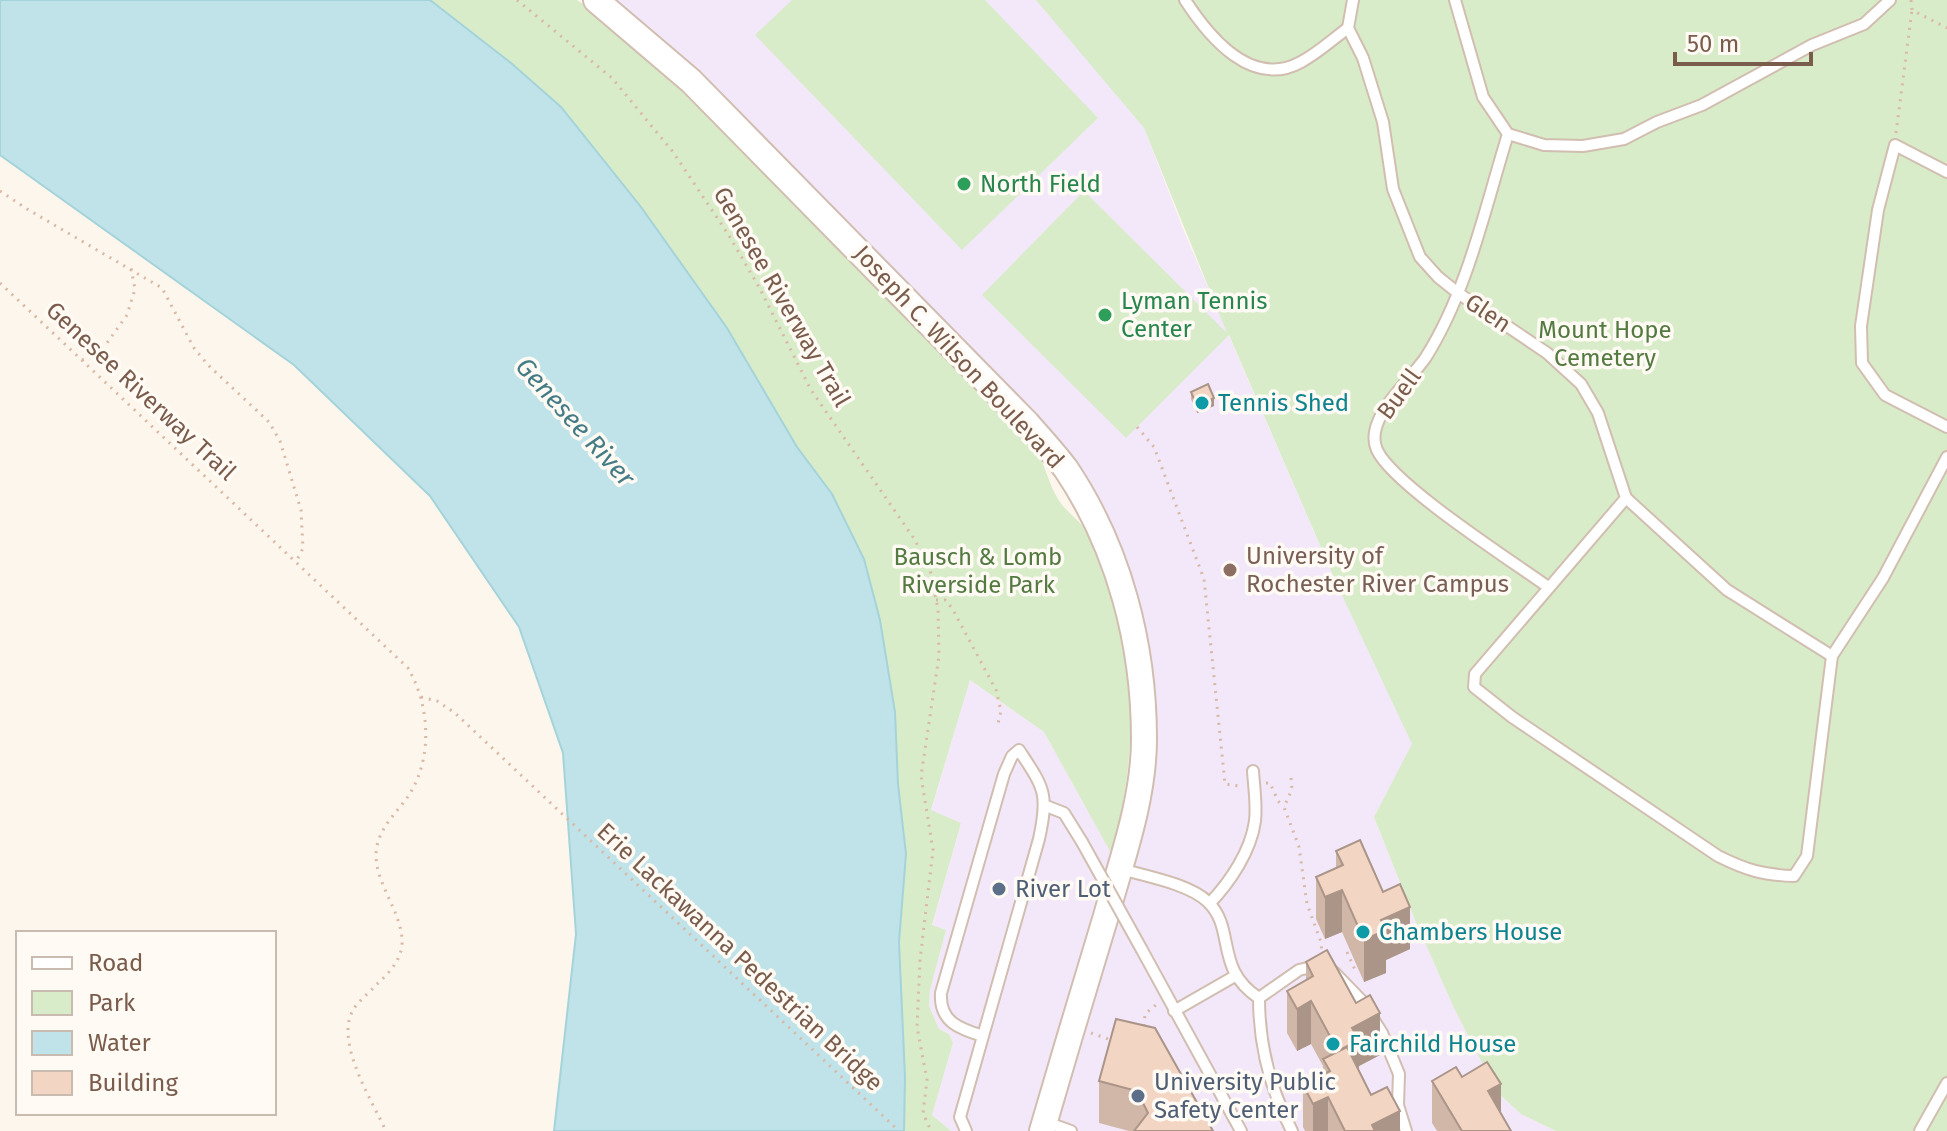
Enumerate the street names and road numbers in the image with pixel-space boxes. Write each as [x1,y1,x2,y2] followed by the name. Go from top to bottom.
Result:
[708,182,856,412] street label: Genesee Riverway Trail
[848,240,1070,474] street label: Joseph C. Wilson Boulevard
[1460,288,1516,338] street label: Glen
[40,296,242,486] street label: Genesee Riverway Trail
[1371,363,1427,425] street label: Buell
[592,817,888,1097] street label: Erie Lackawanna Pedestrian Bridge

